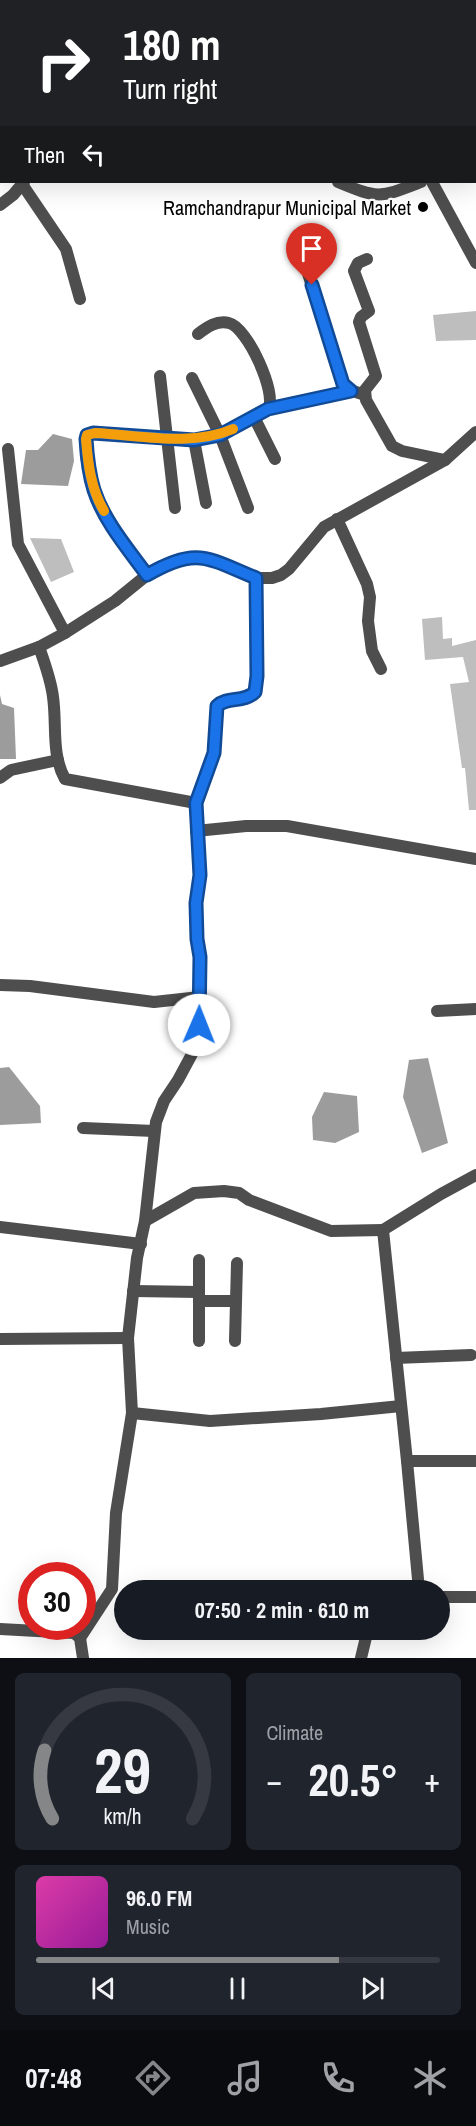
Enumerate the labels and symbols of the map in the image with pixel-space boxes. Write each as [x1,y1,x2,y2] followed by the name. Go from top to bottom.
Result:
[163,194,411,221] place label: Ramchandrapur Municipal Market
[416,200,430,214] marker: Ramchandrapur Municipal Market
[286,223,337,285] pin
[167,993,231,1057] position arrow
[18,1562,96,1640] speed limit sign: 30

